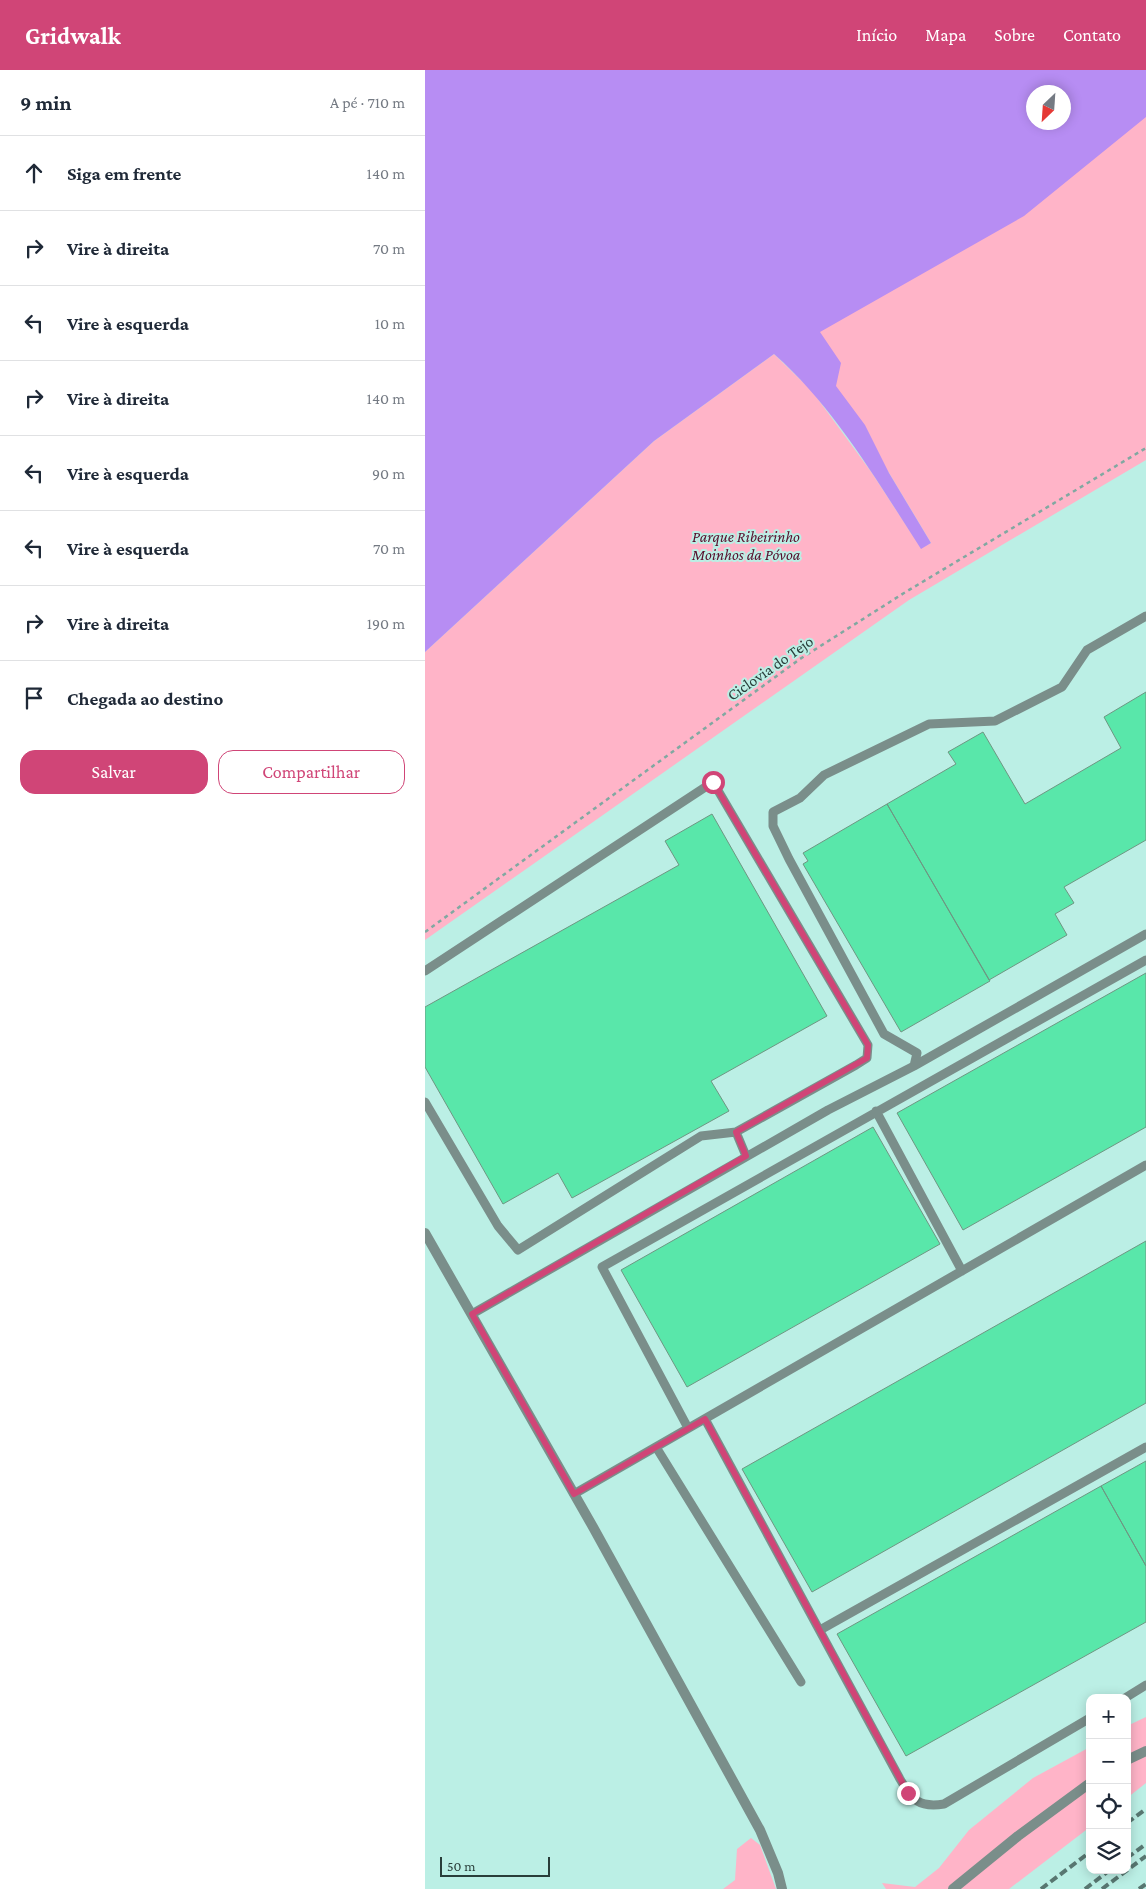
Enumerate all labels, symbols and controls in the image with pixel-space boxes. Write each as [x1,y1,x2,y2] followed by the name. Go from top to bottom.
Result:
[25,22,121,49] text: Gridwalk
[856,25,897,45] text: Início
[925,25,966,45] text: Mapa
[994,25,1035,45] text: Sobre
[1063,25,1121,45] text: Contato
[1026,85,1071,130] north arrow
[20,91,71,115] text: 9 min
[330,94,405,111] text: A pé · 710 m
[20,159,48,187] icon: ahead
[67,163,181,184] text: Siga em frente
[367,165,405,182] text: 140 m
[20,234,48,262] icon: right
[67,238,169,259] text: Vire à direita
[373,240,405,257] text: 70 m
[20,309,48,337] icon: left
[67,313,189,334] text: Vire à esquerda
[375,315,405,332] text: 10 m
[20,384,48,412] icon: right
[67,388,169,409] text: Vire à direita
[367,390,405,407] text: 140 m
[20,459,48,487] icon: left
[67,463,189,484] text: Vire à esquerda
[372,465,405,482] text: 90 m
[691,528,801,563] park label: Parque Ribeirinho Moinhos da Póvoa
[20,534,48,562] icon: left
[67,538,189,559] text: Vire à esquerda
[373,540,405,557] text: 70 m
[20,609,48,637] icon: right
[67,613,169,634] text: Vire à direita
[367,615,405,632] text: 190 m
[724,632,817,705] street label: Ciclovia do Tejo
[20,684,48,712] icon: arrive
[67,688,223,709] text: Chegada ao destino
[20,750,208,794] button: Salvar
[218,750,405,794] button: Compartilhar
[702,771,725,794] route start
[1086,1694,1131,1874] map controls
[1086,1694,1131,1739] button: +
[1086,1739,1131,1784] button: −
[897,1782,920,1805] route end
[1086,1784,1131,1829] button: locate
[1086,1829,1131,1874] button: layers
[440,1854,550,1877] scale bar
[447,1858,475,1874] text: 50 m

